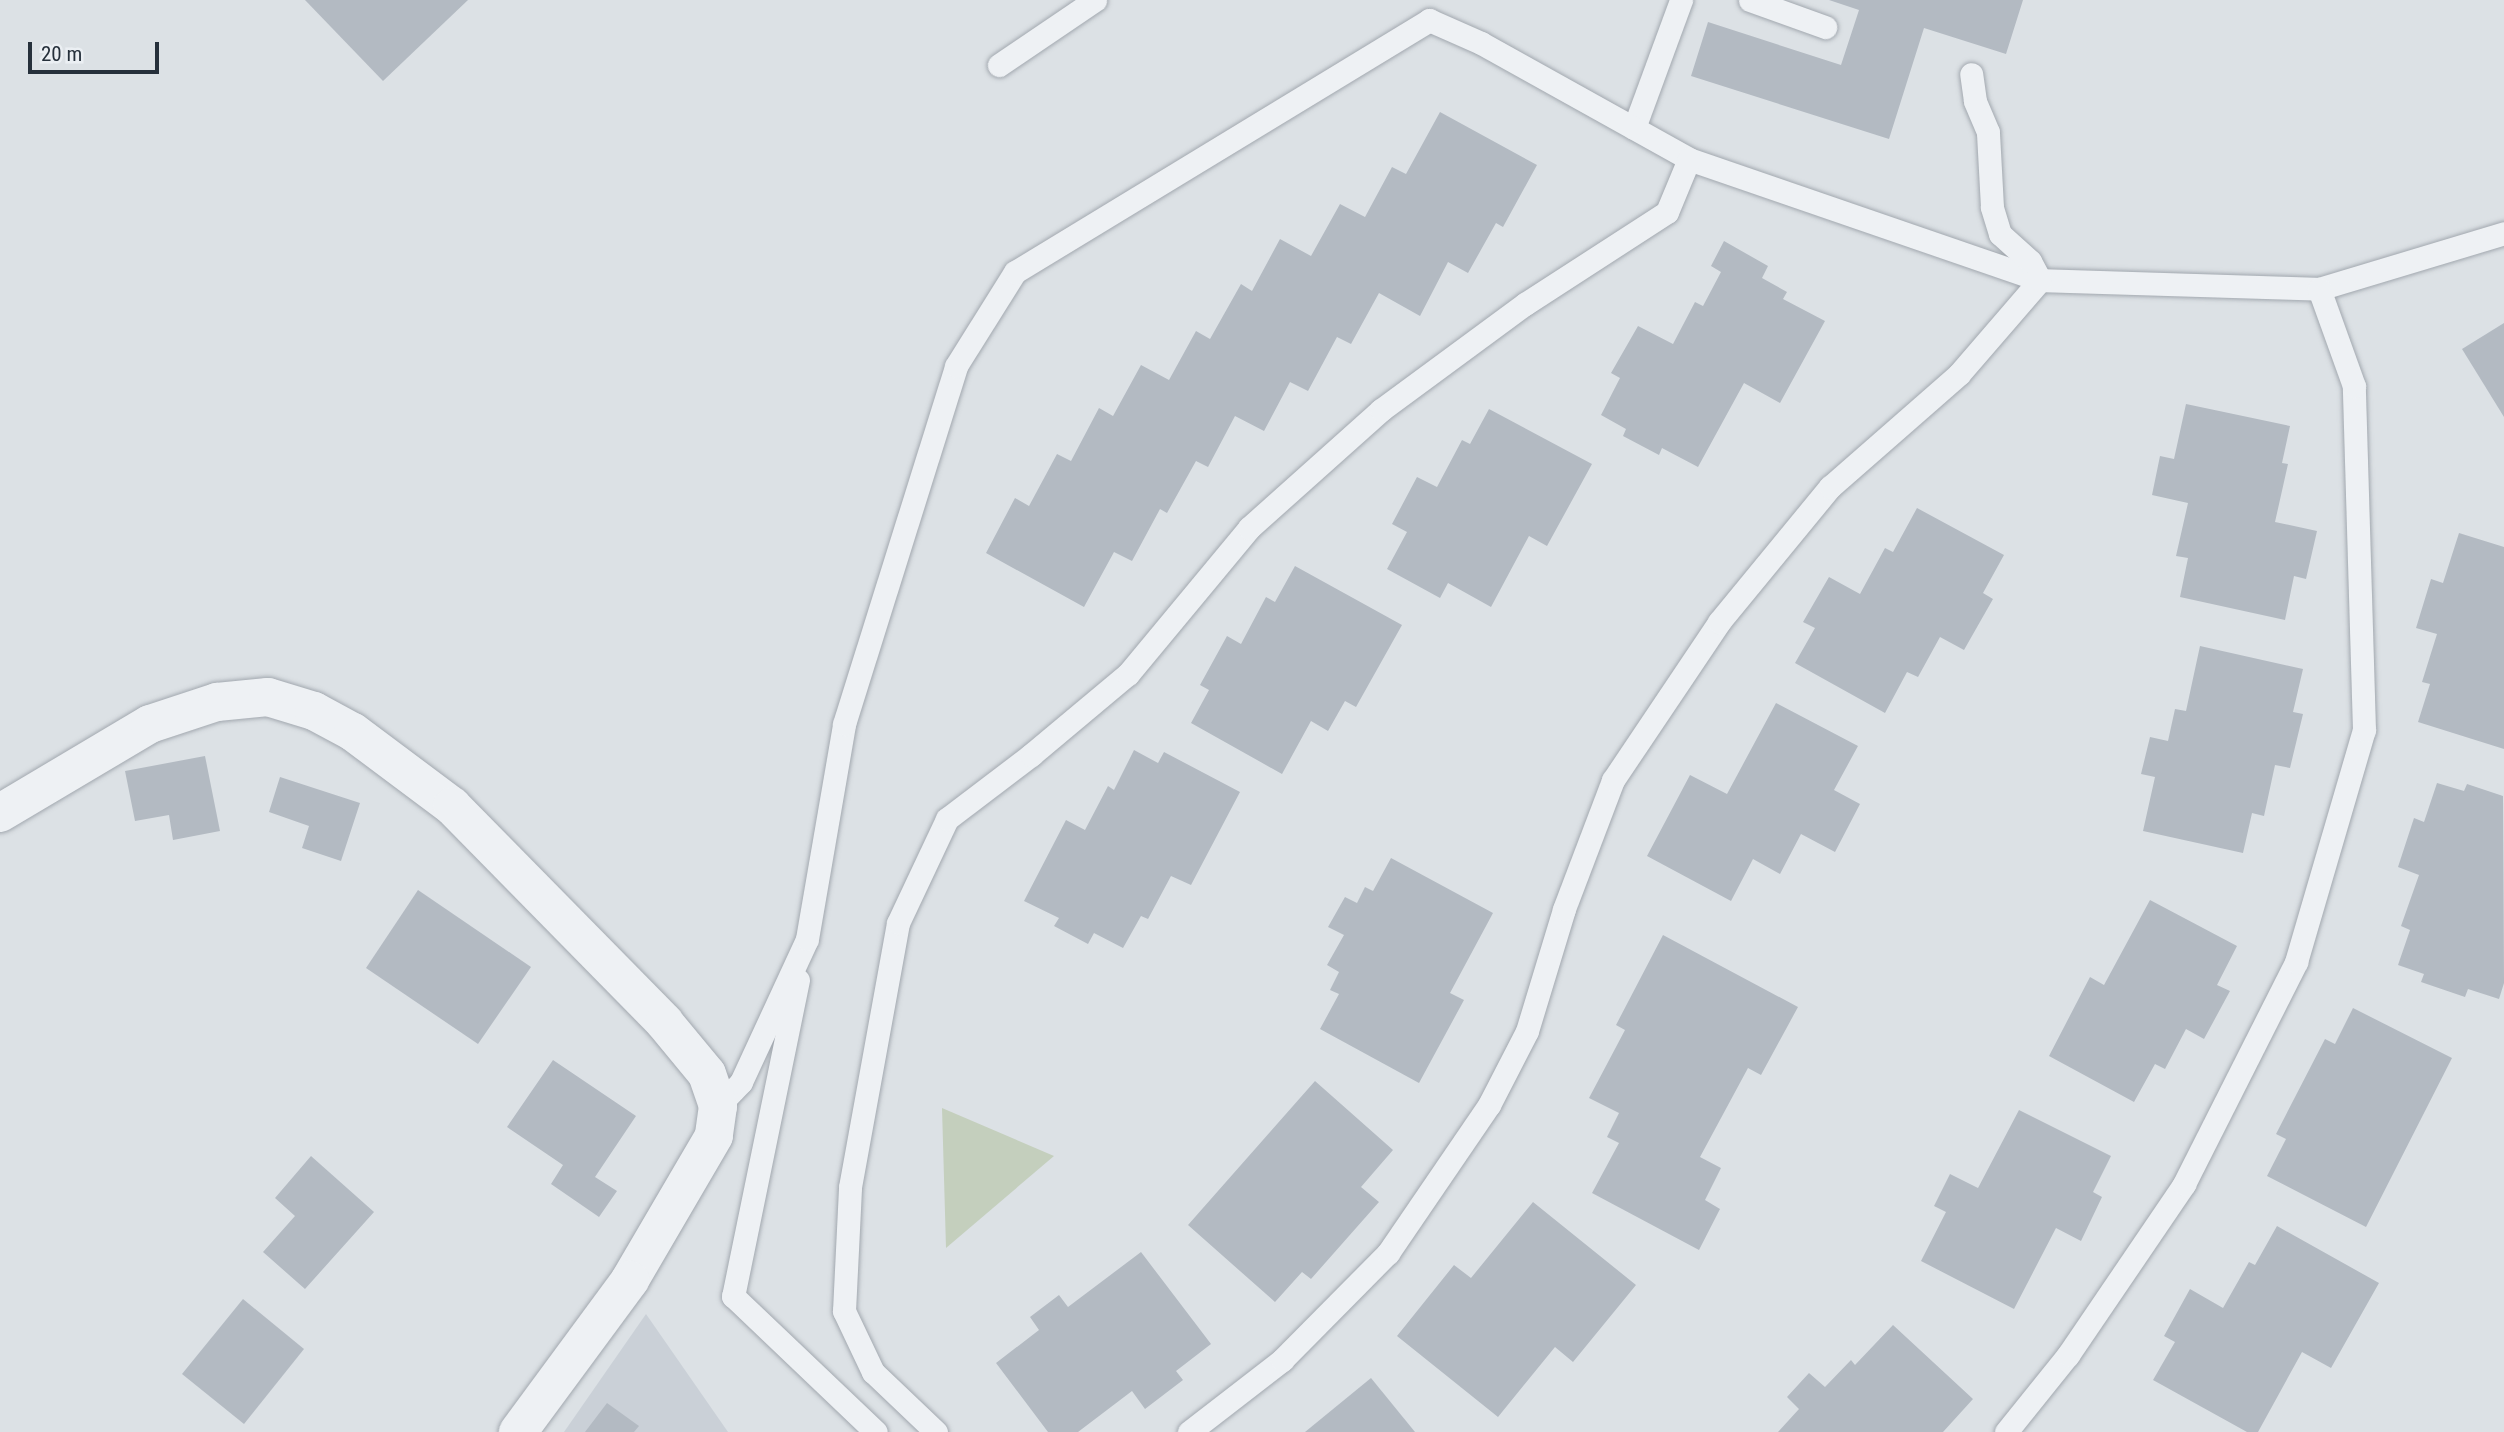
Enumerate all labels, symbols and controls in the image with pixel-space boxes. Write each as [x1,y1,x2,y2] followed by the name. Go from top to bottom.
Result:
[32,28,163,72] scale bar
[41,42,82,66] text: 20 m

